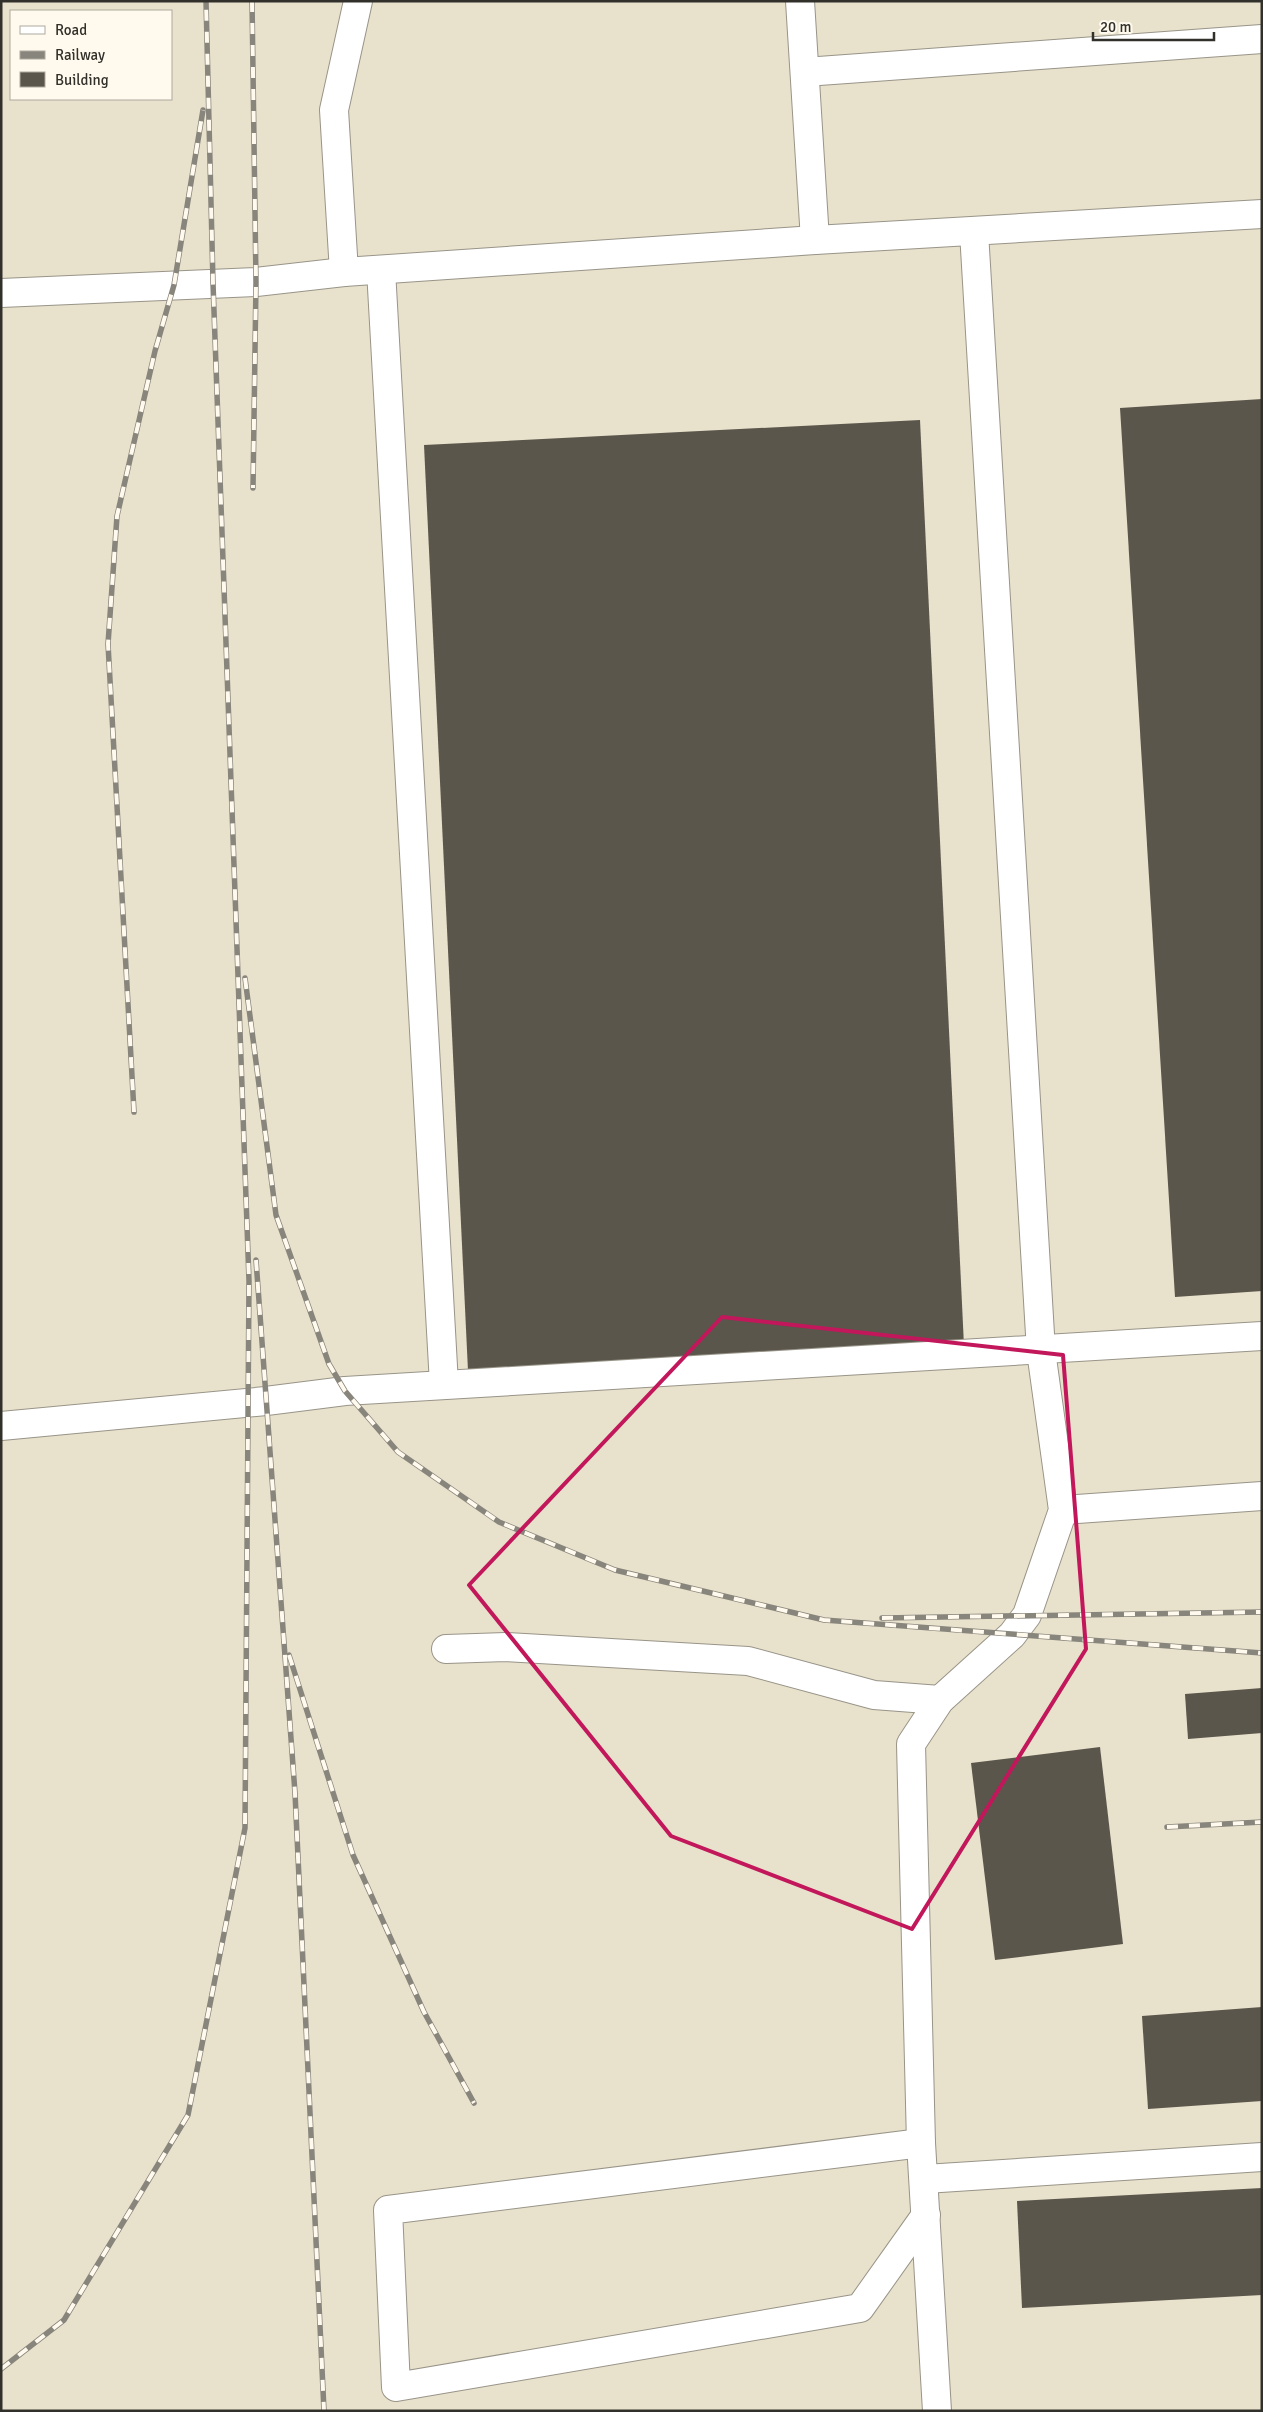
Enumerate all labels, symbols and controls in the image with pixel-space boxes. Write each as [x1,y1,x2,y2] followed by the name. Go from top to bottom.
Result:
[10,10,172,100] legend
[1093,10,1214,42] scale bar
[1100,18,1131,36] text: 20 m
[55,21,87,39] text: Road
[55,46,105,64] text: Railway
[55,71,109,89] text: Building

